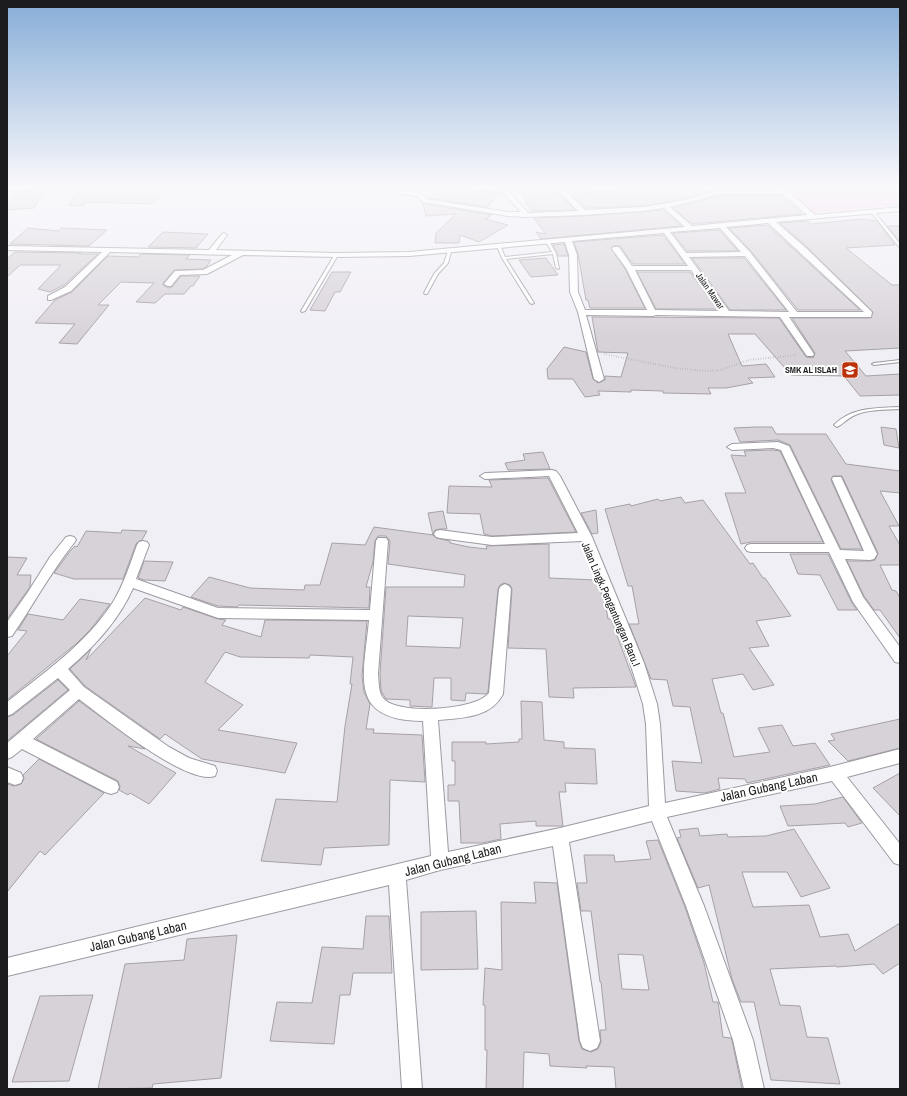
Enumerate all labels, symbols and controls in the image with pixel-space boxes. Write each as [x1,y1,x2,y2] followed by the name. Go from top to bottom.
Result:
[693,270,727,312] street label: Jalan Mawar
[840,360,860,380] school or university icon: SMK AL ISLAH
[785,364,837,376] place label: SMK AL ISLAH
[578,540,644,668] street label: Jalan Lingk.Pengantungan Baru.I
[719,768,819,806] street label: Jalan Gubang Laban
[403,840,503,880] street label: Jalan Gubang Laban
[88,917,188,955] street label: Jalan Gubang Laban

